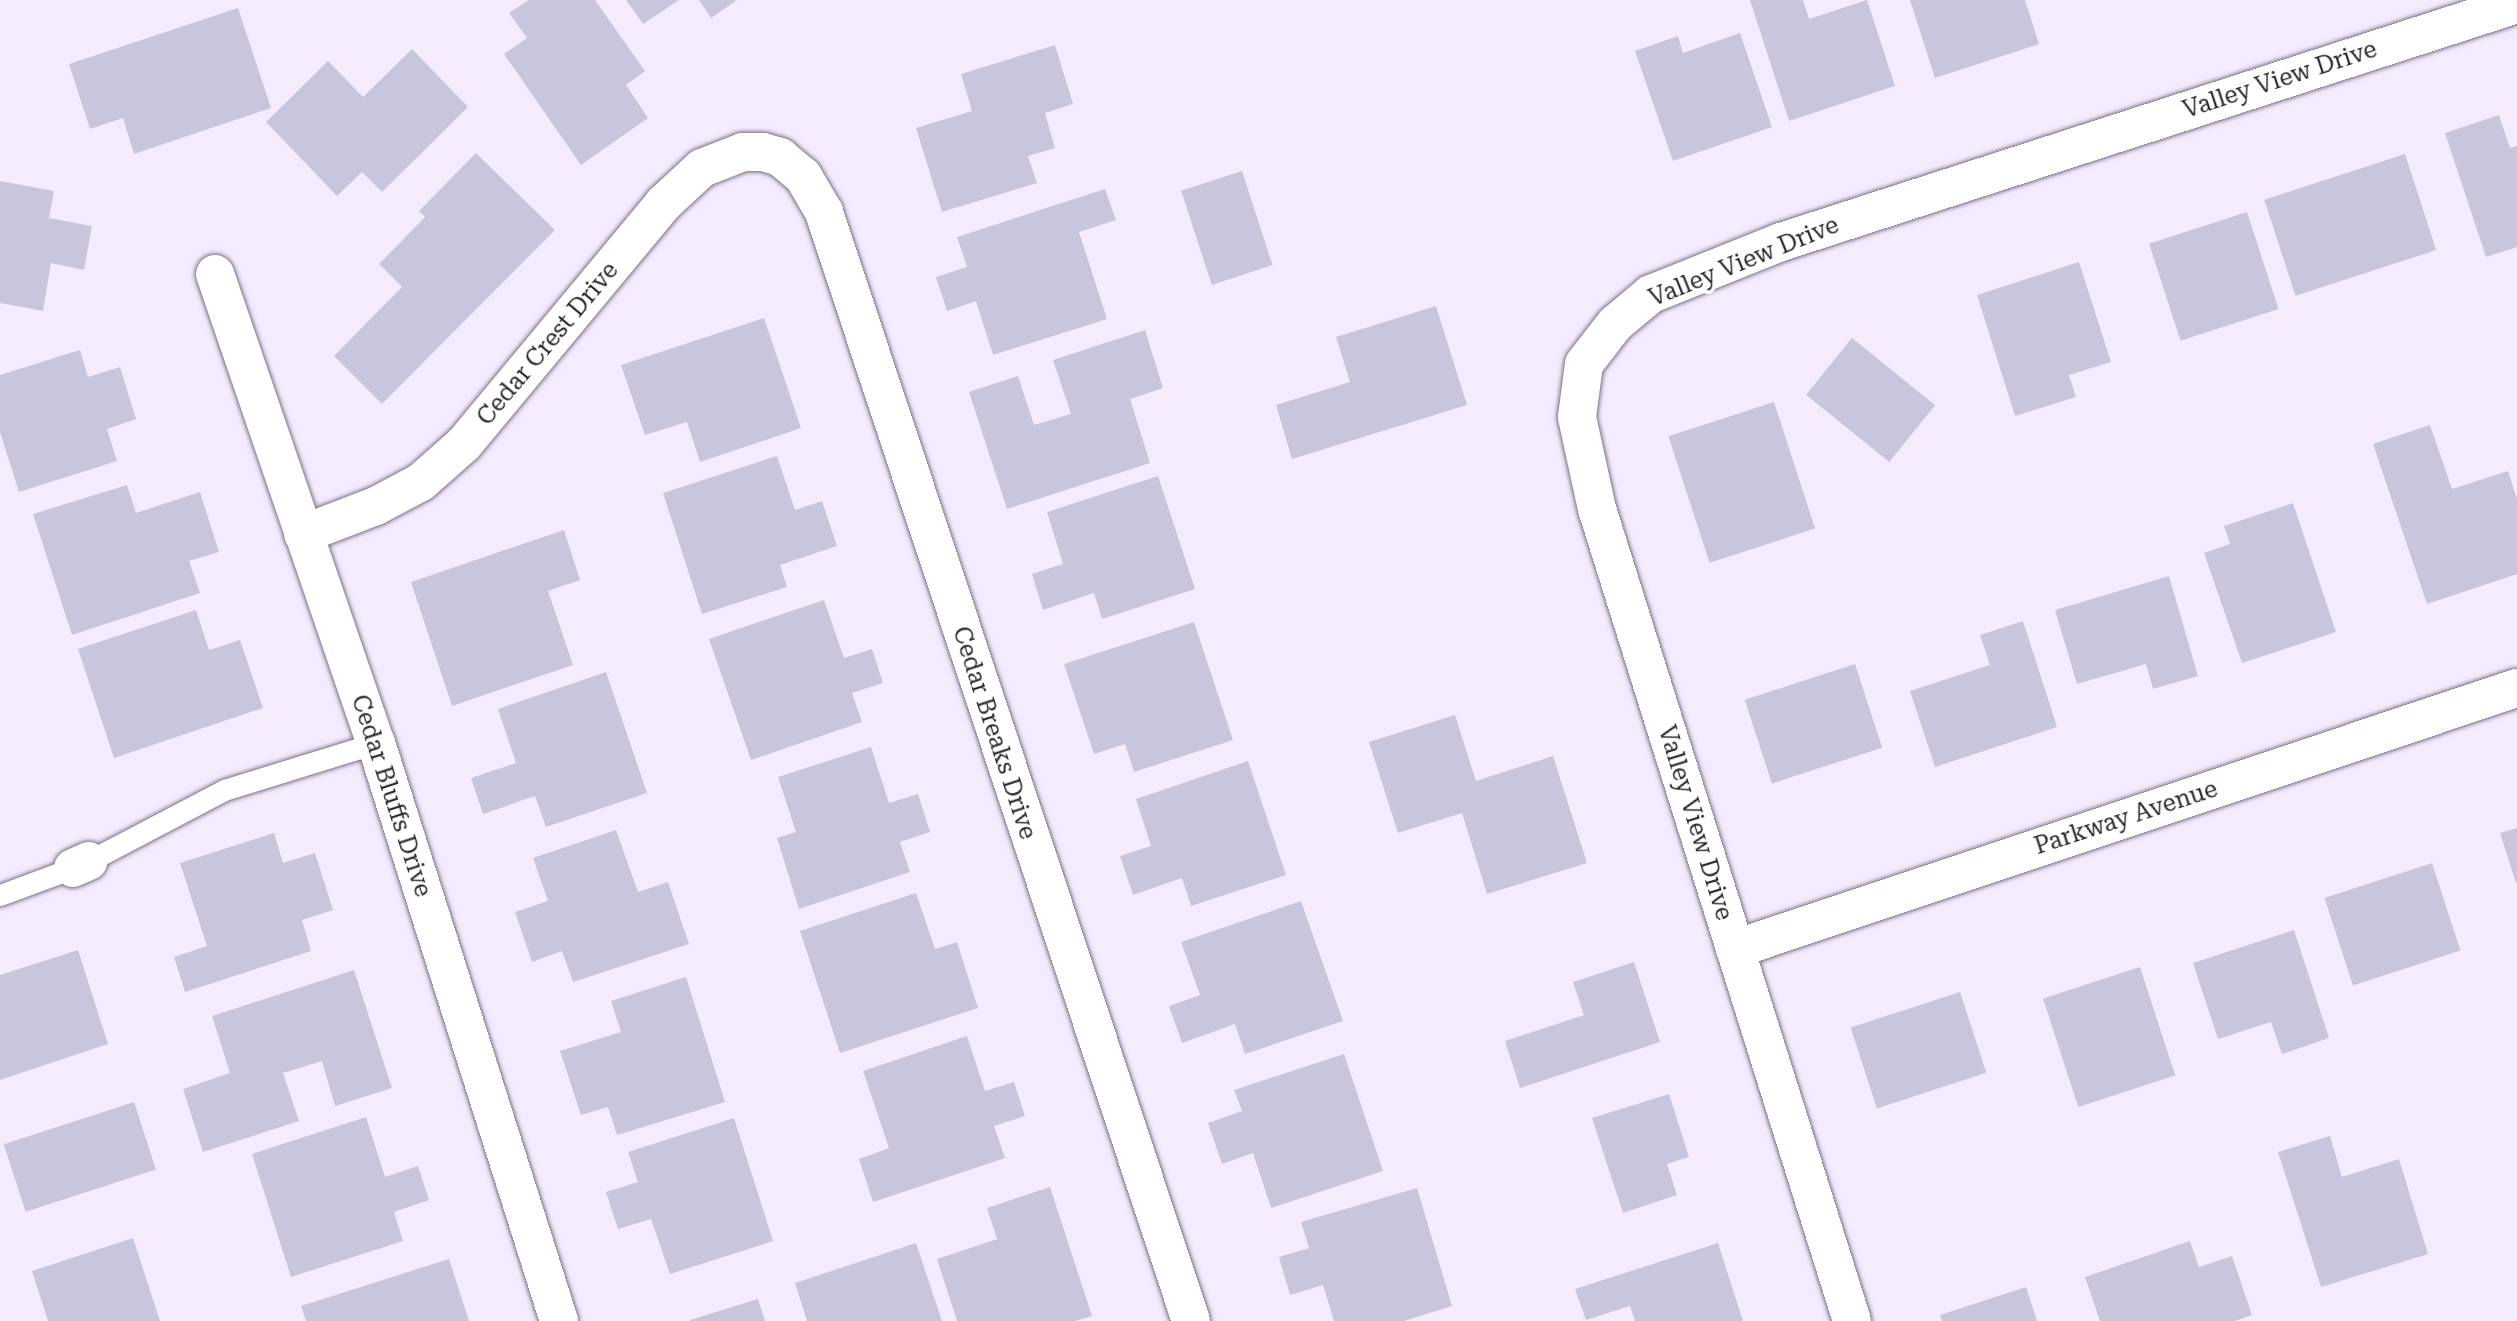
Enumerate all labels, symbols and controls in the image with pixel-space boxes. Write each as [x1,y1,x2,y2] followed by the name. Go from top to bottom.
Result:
[2179,35,2381,125] street label: Valley View Drive
[1645,211,1843,313] street label: Valley View Drive
[471,257,625,431] street label: Cedar Crest Drive
[946,623,1042,843] street label: Cedar Breaks Drive
[345,691,437,901] street label: Cedar Bluffs Drive
[1652,722,1738,924] street label: Valley View Drive
[2031,775,2221,861] street label: Parkway Avenue

